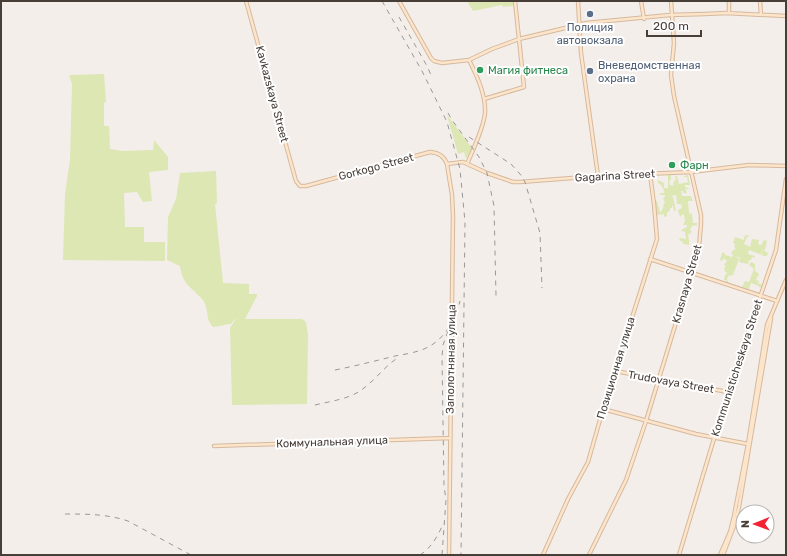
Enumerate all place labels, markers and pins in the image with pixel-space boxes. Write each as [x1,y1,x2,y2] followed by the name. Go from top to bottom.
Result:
[585,9,595,19] marker: Полиция автовокзала
[557,21,623,47] place label: Полиция автовокзала
[598,59,700,85] place label: Вневедомственная охрана
[488,64,568,77] place label: Магия фитнеса
[475,65,485,75] marker: Магия фитнеса
[585,66,595,76] marker: Вневедомственная охрана
[680,159,709,172] place label: Фарн
[667,160,677,170] marker: Фарн

